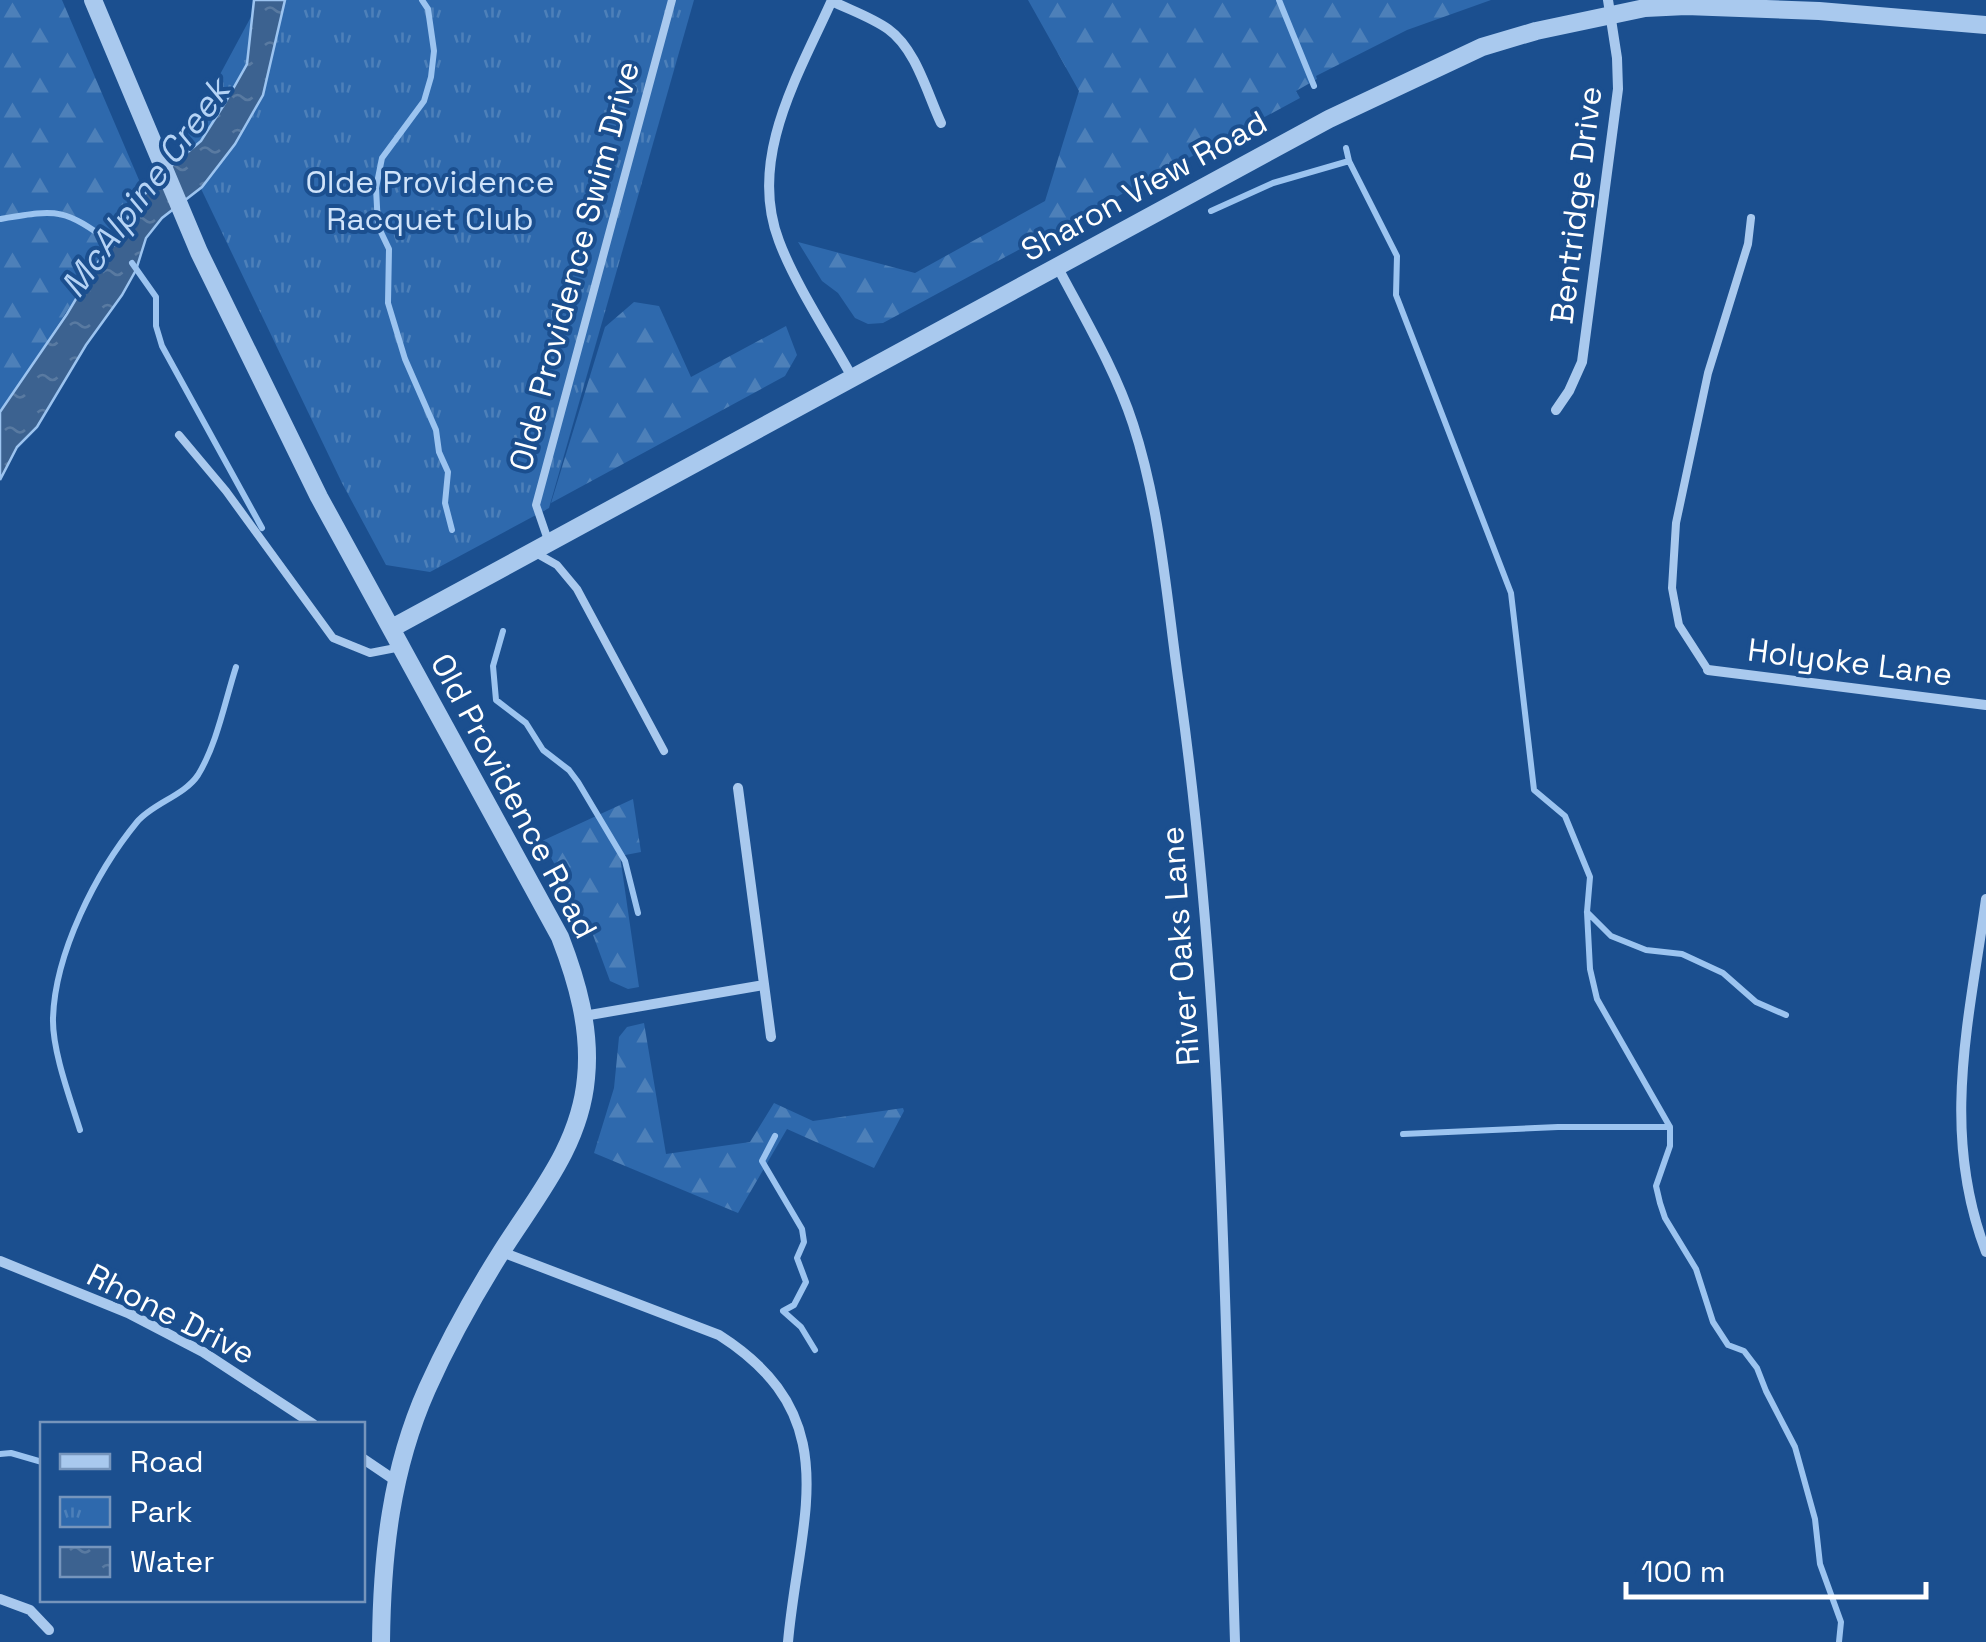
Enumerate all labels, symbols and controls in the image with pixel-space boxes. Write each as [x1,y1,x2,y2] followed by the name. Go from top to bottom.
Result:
[500,57,648,475] street label: Olde Providence Swim Drive
[51,67,241,306] water label: McAlpine Creek
[1542,84,1610,326] street label: Bentridge Drive
[1014,102,1274,270] street label: Sharon View Road
[305,162,555,239] park label: Olde Providence Racquet Club
[1745,630,1955,694] street label: Holyoke Lane
[422,647,606,945] street label: Old Providence Road
[1152,825,1208,1067] street label: River Oaks Lane
[80,1255,262,1373] street label: Rhone Drive
[40,1422,365,1602] legend
[130,1442,204,1481] text: Road
[130,1492,192,1531] text: Park
[1626,1537,1926,1599] scale bar
[130,1542,215,1581] text: Water
[1641,1552,1726,1591] text: 100 m

